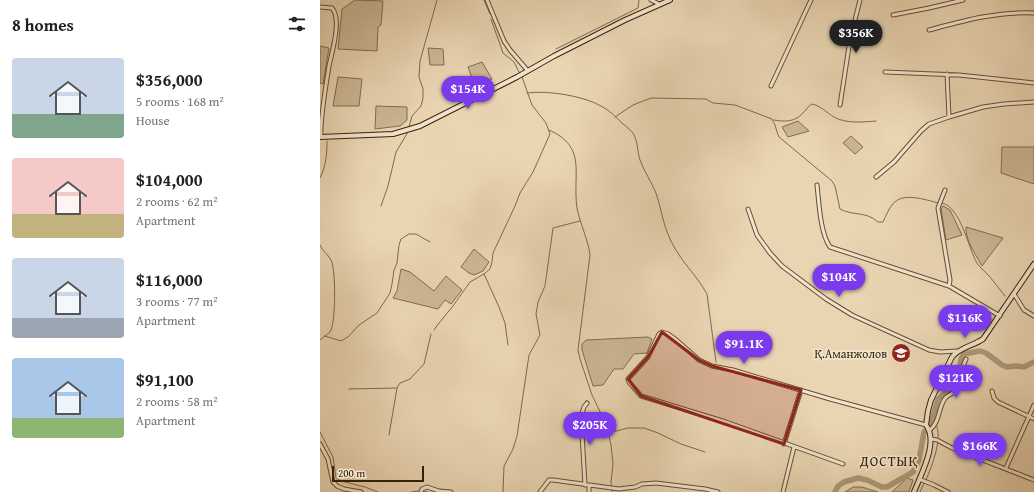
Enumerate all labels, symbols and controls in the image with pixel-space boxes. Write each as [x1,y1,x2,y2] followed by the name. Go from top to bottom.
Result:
[12,12,74,37] text: 8 homes
[286,13,308,35] icon: filters
[828,20,884,54] pin: $356K
[838,23,874,42] text: $356K
[136,67,202,92] text: $356,000
[44,74,92,122] icon: home
[440,76,496,110] pin: $154K
[450,79,486,98] text: $154K
[136,92,224,111] text: 5 rooms · 168 m²
[136,111,170,130] text: House
[136,167,202,192] text: $104,000
[44,174,92,222] icon: home
[136,192,218,211] text: 2 rooms · 62 m²
[136,211,196,230] text: Apartment
[811,264,867,298] pin: $104K
[136,267,202,292] text: $116,000
[821,267,857,286] text: $104K
[44,274,92,322] icon: home
[136,292,218,311] text: 3 rooms · 77 m²
[937,305,993,339] pin: $116K
[947,308,983,327] text: $116K
[136,311,196,330] text: Apartment
[711,331,777,365] pin: $91.1K
[725,334,763,353] text: $91.1K
[890,342,912,364] school or university icon: Қ.Аманжолов
[814,345,887,362] place label: Қ.Аманжолов
[928,365,984,399] pin: $121K
[136,367,194,392] text: $91,100
[938,368,974,387] text: $121K
[44,374,92,422] icon: home
[136,392,218,411] text: 2 rooms · 58 m²
[136,411,196,430] text: Apartment
[562,412,618,446] pin: $205K
[572,415,608,434] text: $205K
[952,433,1008,467] pin: $166K
[962,436,998,455] text: $166K
[859,451,918,471] district label: ДОСТЫҚ
[332,464,424,483] scale bar
[338,465,365,481] text: 200 m

